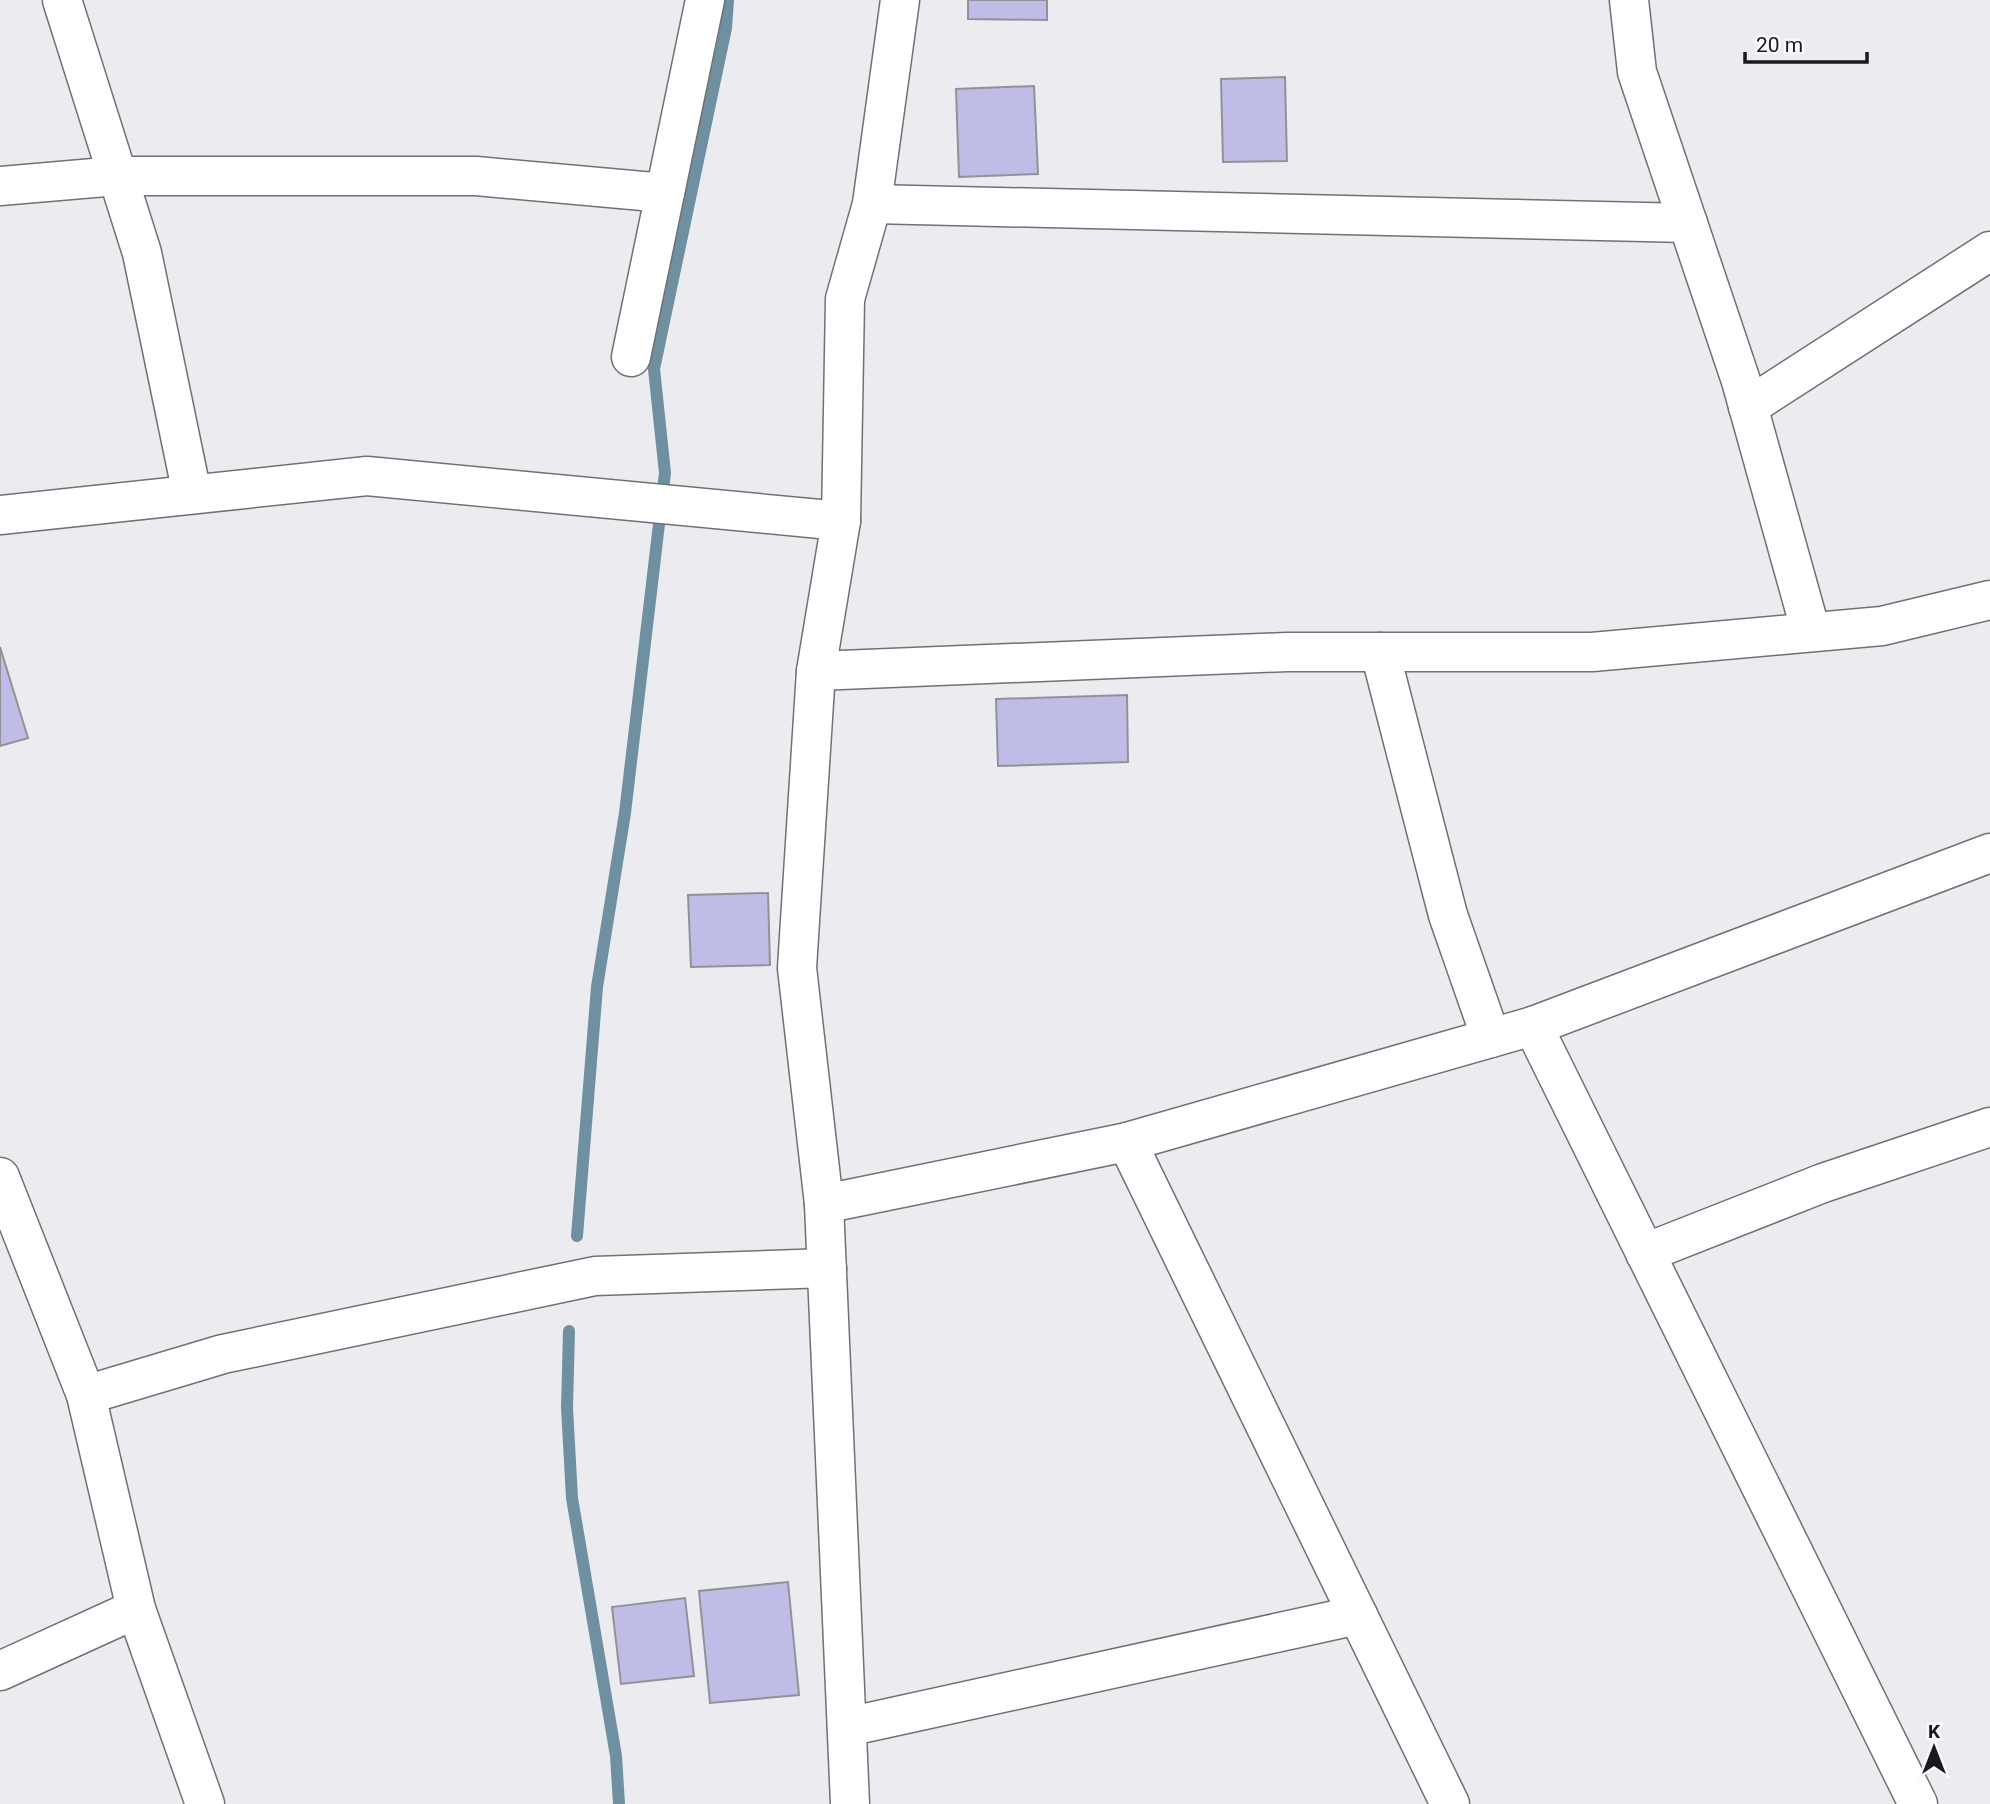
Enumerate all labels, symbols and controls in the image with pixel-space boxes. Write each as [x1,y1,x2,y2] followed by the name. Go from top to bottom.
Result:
[1745,21,1868,65] scale bar
[1756,33,1803,57] text: 20 m
[1899,1713,1969,1783] north arrow
[1928,1720,1941,1743] text: K

